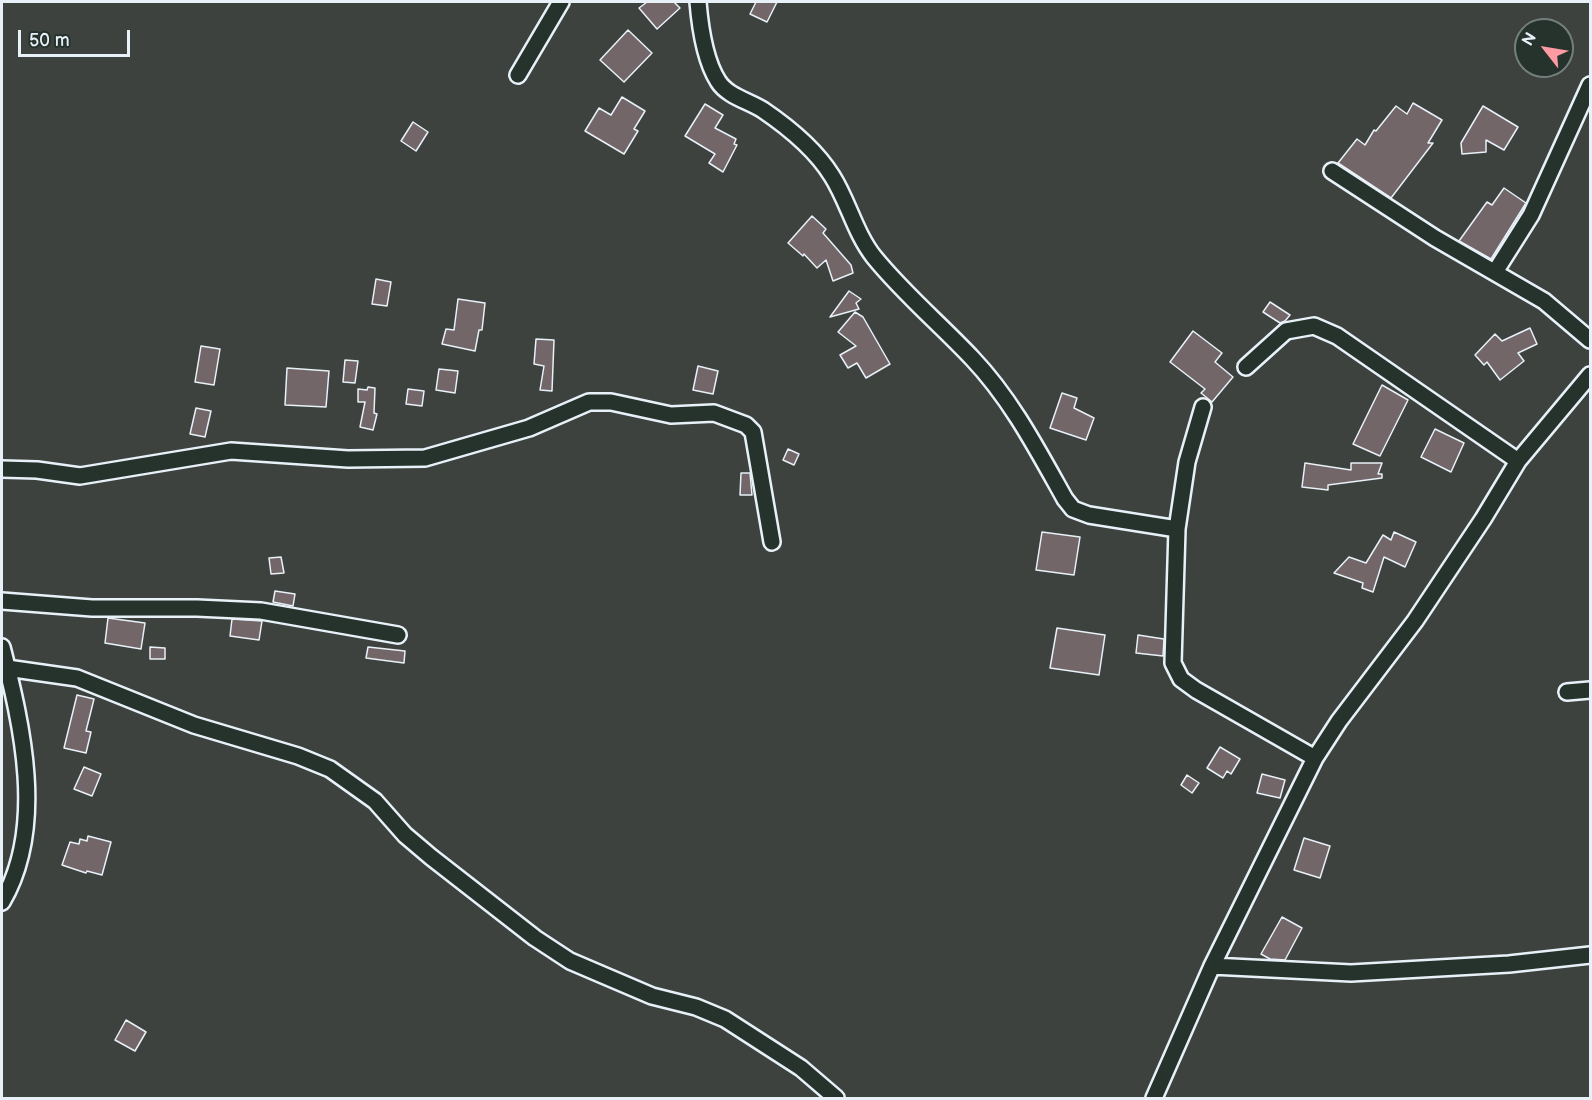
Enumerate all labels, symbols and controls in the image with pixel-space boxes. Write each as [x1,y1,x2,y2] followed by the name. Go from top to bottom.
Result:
[21,18,134,56] scale bar
[1514,18,1574,78] north arrow
[1519,29,1541,50] text: N
[29,30,70,51] text: 50 m

